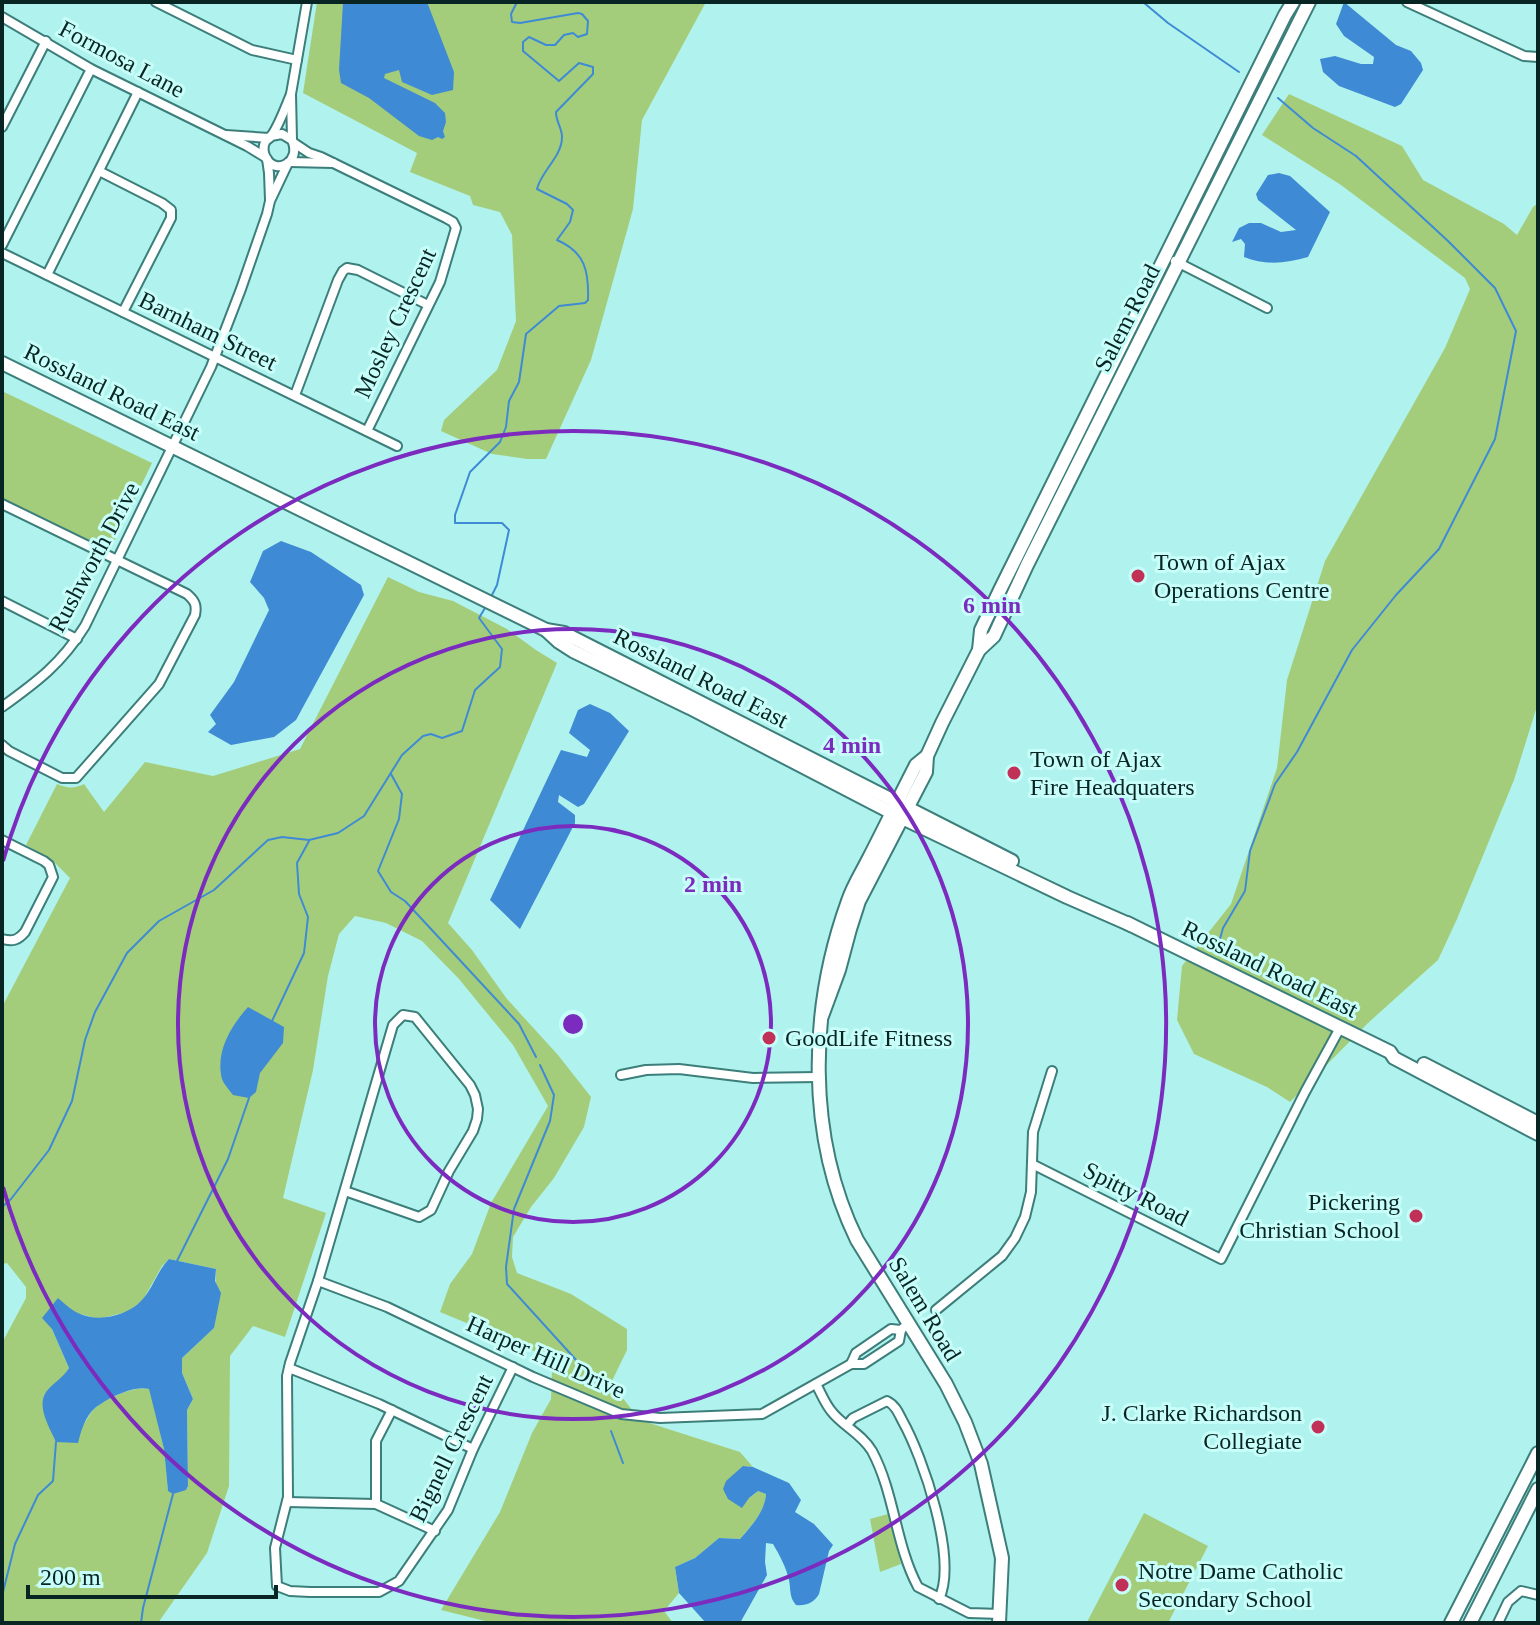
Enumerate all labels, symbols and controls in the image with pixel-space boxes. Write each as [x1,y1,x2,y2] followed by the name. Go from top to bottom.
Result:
[55,15,189,103] street label: Formosa Lane
[349,244,441,402] street label: Mosley Crescent
[1089,260,1165,376] street label: Salem Road
[135,286,281,376] street label: Barnham Street
[20,338,204,446] street label: Rossland Road East
[44,478,144,636] street label: Rushworth Drive
[1154,549,1329,603] place label: Town of Ajax Operations Centre
[1129,567,1147,585] marker: Town of Ajax Operations Centre
[963,592,1021,618] text: 6 min
[610,623,793,733] street label: Rossland Road East
[823,732,881,758] text: 4 min
[1030,746,1195,800] place label: Town of Ajax Fire Headquaters
[1005,764,1023,782] marker: Town of Ajax Fire Headquaters
[684,871,742,897] text: 2 min
[1178,915,1362,1023] street label: Rossland Road East
[559,1010,587,1038] centre of rings
[785,1025,952,1051] place label: GoodLife Fitness
[760,1029,778,1047] marker: GoodLife Fitness
[1079,1157,1193,1231] street label: Spitty Road
[1239,1189,1400,1243] place label: Pickering Christian School
[1407,1207,1425,1225] marker: Pickering Christian School
[884,1252,966,1366] street label: Salem Road
[463,1310,629,1404] street label: Harper Hill Drive
[404,1370,498,1526] street label: Bignell Crescent
[1101,1400,1302,1454] place label: J. Clarke Richardson Collegiate
[1309,1418,1327,1436] marker: J. Clarke Richardson Collegiate
[28,1549,276,1599] scale bar
[1138,1558,1343,1612] place label: Notre Dame Catholic Secondary School
[40,1564,101,1590] text: 200 m
[1113,1576,1131,1594] marker: Notre Dame Catholic Secondary School

